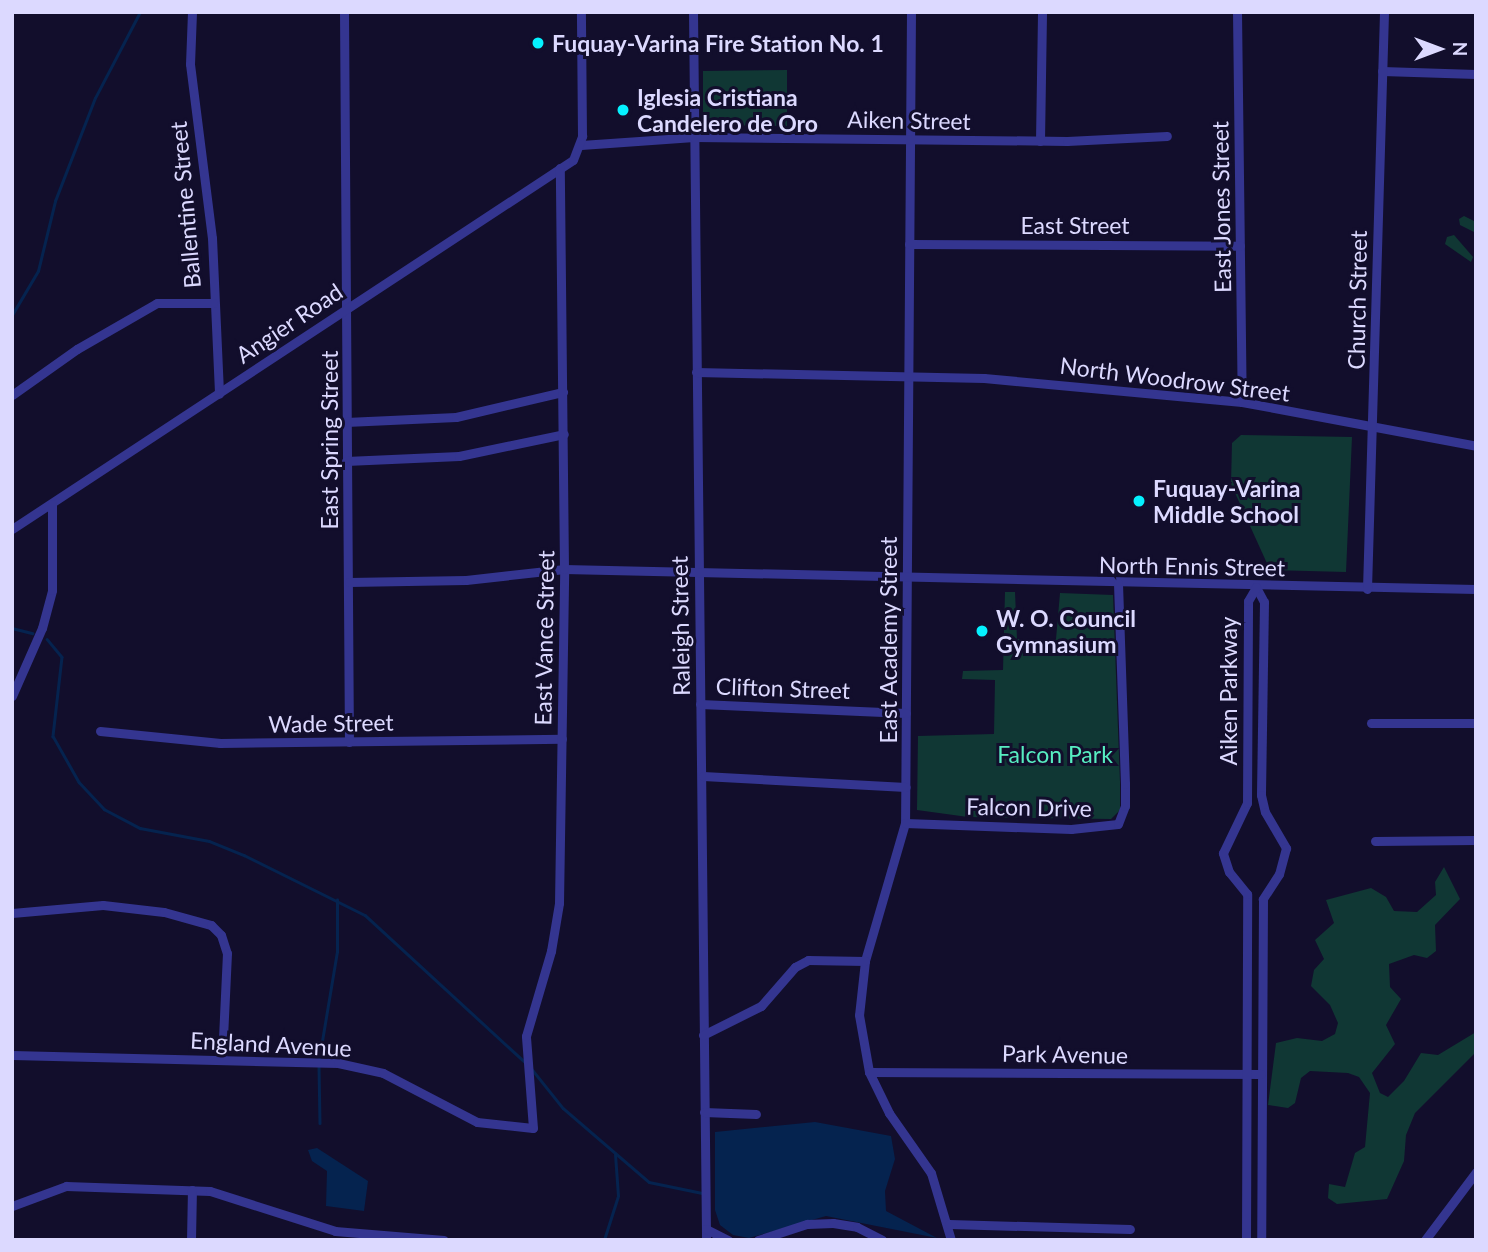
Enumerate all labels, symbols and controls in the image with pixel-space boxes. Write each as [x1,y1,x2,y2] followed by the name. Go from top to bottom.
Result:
[1404,14,1474,84] north arrow
[552,29,884,57] place label: Fuquay-Varina Fire Station No. 1
[530,35,546,51] marker: Fuquay-Varina Fire Station No. 1
[1449,42,1472,56] text: N
[637,83,818,137] place label: Iglesia Cristiana Candelero de Oro
[615,102,631,118] marker: Iglesia Cristiana Candelero de Oro
[847,105,971,135] street label: Aiken Street
[164,120,206,290] street label: Ballentine Street
[1206,121,1236,293] street label: East Jones Street
[1020,211,1130,239] street label: East Street
[1342,230,1372,370] street label: Church Street
[230,277,348,369] street label: Angier Road
[315,351,343,529] street label: East Spring Street
[1058,351,1292,407] street label: North Woodrow Street
[1153,474,1300,528] place label: Fuquay-Varina Middle School
[1131,493,1147,509] marker: Fuquay-Varina Middle School
[874,536,902,744] street label: East Academy Street
[529,550,559,726] street label: East Vance Street
[1099,551,1285,581] street label: North Ennis Street
[665,556,695,696] street label: Raleigh Street
[996,604,1136,658] place label: W. O. Council Gymnasium
[1214,617,1242,765] street label: Aiken Parkway
[974,623,990,639] marker: W. O. Council Gymnasium
[715,672,851,704] street label: Clifton Street
[268,708,394,738] street label: Wade Street
[997,740,1113,768] park label: Falcon Park
[966,792,1092,822] street label: Falcon Drive
[189,1026,353,1062] street label: England Avenue
[1001,1039,1129,1069] street label: Park Avenue

